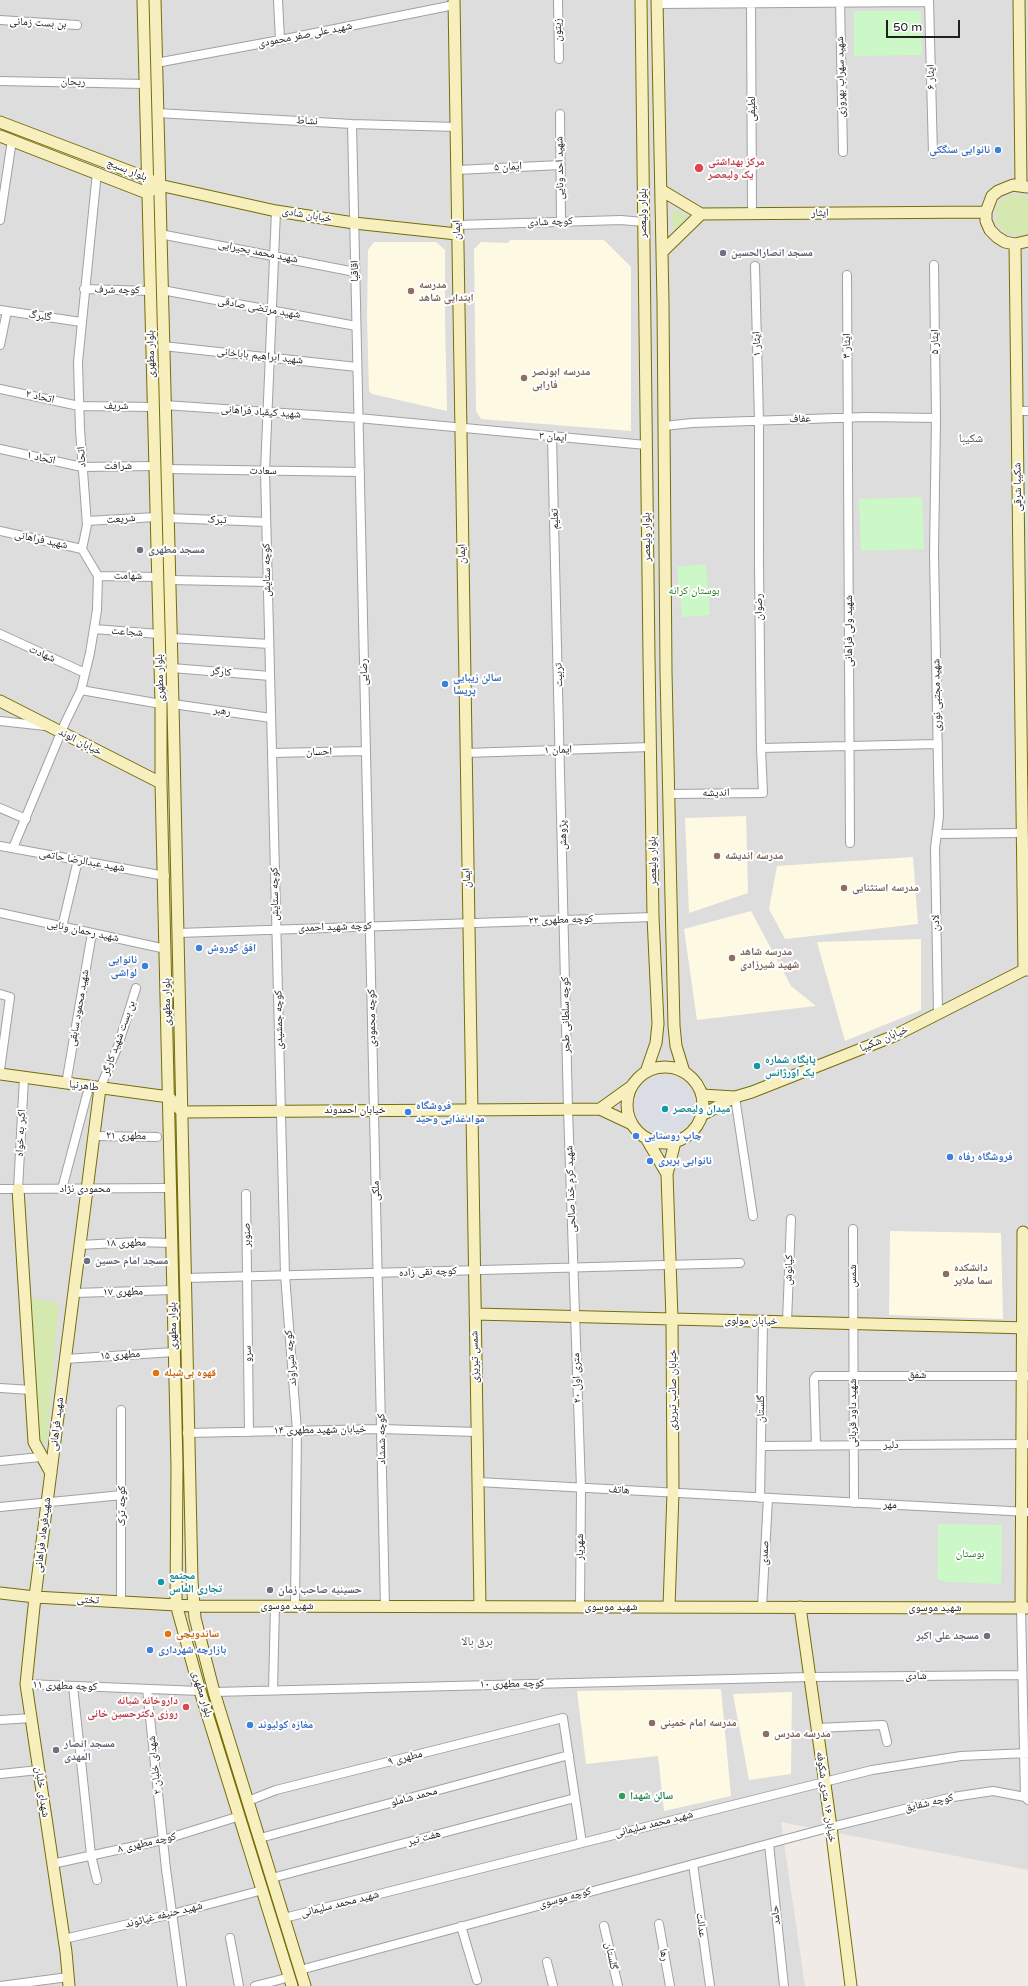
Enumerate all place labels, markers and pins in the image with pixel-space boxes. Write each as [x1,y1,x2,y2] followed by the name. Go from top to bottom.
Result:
[929,143,990,157] place label: نانوایی سنگکی
[993,145,1003,155] marker: نانوایی سنگکی
[708,155,765,181] place label: مرکز بهداشتی یک ولیعصر
[693,162,705,174] marker: مرکز بهداشتی یک ولیعصر
[731,246,813,260] place label: مسجد انصارالحسین
[718,248,728,258] marker: مسجد انصارالحسین
[419,278,474,304] place label: مدرسه ابتدایی شاهد
[406,286,416,296] marker: مدرسه ابتدایی شاهد
[532,365,591,391] place label: مدرسه ابونصر فارابی
[519,373,529,383] marker: مدرسه ابونصر فارابی
[148,543,205,557] place label: مسجد مطهری
[135,545,145,555] marker: مسجد مطهری
[453,671,501,697] place label: سالن زیبایی پریسا
[440,679,450,689] marker: سالن زیبایی پریسا
[725,849,783,863] place label: مدرسه اندیشه
[712,851,722,861] marker: مدرسه اندیشه
[852,881,919,895] place label: مدرسه استثنایی
[839,883,849,893] marker: مدرسه استثنایی
[207,941,256,955] place label: افق کوروش
[194,943,204,953] marker: افق کوروش
[740,945,799,971] place label: مدرسه شاهد شهید شیرزادی
[108,953,137,979] place label: نانوایی لواشی
[727,953,737,963] marker: مدرسه شاهد شهید شیرزادی
[140,961,150,971] marker: نانوایی لواشی
[765,1053,816,1079] place label: پایگاه شماره یک اورژانس
[752,1061,762,1071] marker: پایگاه شماره یک اورژانس
[416,1099,485,1125] place label: فروشگاه موادغذایی وحید
[673,1102,731,1116] place label: میدان ولیعصر
[660,1104,670,1114] marker: میدان ولیعصر
[403,1107,413,1117] marker: فروشگاه موادغذایی وحید
[644,1129,702,1143] place label: چاپ روستایی
[631,1131,641,1141] marker: چاپ روستایی
[958,1150,1013,1164] place label: فروشگاه رفاه
[945,1152,955,1162] marker: فروشگاه رفاه
[658,1154,712,1168] place label: نانوایی بربری
[645,1156,655,1166] marker: نانوایی بربری
[95,1254,169,1268] place label: مسجد امام حسین
[82,1256,92,1266] marker: مسجد امام حسین
[954,1261,993,1287] place label: دانشکده سما ملایر
[941,1269,951,1279] marker: دانشکده سما ملایر
[164,1366,216,1380] place label: قهوه بی‌شیله
[151,1368,161,1378] marker: قهوه بی‌شیله
[169,1569,222,1595] place label: مجتمع تجاری الماس
[156,1577,166,1587] marker: مجتمع تجاری الماس
[278,1583,362,1597] place label: حسینیه صاحب زمان
[265,1585,275,1595] marker: حسینیه صاحب زمان
[176,1627,219,1641] place label: ساندویچی
[163,1629,173,1639] marker: ساندویچی
[916,1629,979,1643] place label: مسجد علی اکبر
[982,1631,992,1641] marker: مسجد علی اکبر
[158,1643,226,1657] place label: بازارچه شهرداری
[145,1645,155,1655] marker: بازارچه شهرداری
[87,1694,178,1720] place label: داروخانه شبانه روزی دکترحسین خانی
[181,1702,191,1712] marker: داروخانه شبانه روزی دکترحسین خانی
[660,1716,737,1730] place label: مدرسه امام خمینی
[258,1718,313,1732] place label: مغازه کولیوند
[647,1718,657,1728] marker: مدرسه امام خمینی
[245,1720,255,1730] marker: مغازه کولیوند
[774,1727,831,1741] place label: مدرسه مدرس
[761,1729,771,1739] marker: مدرسه مدرس
[64,1737,115,1763] place label: مسجد انصار المهدی
[51,1745,61,1755] marker: مسجد انصار المهدی
[630,1789,673,1803] place label: سالن شهدا
[617,1791,627,1801] marker: سالن شهدا

